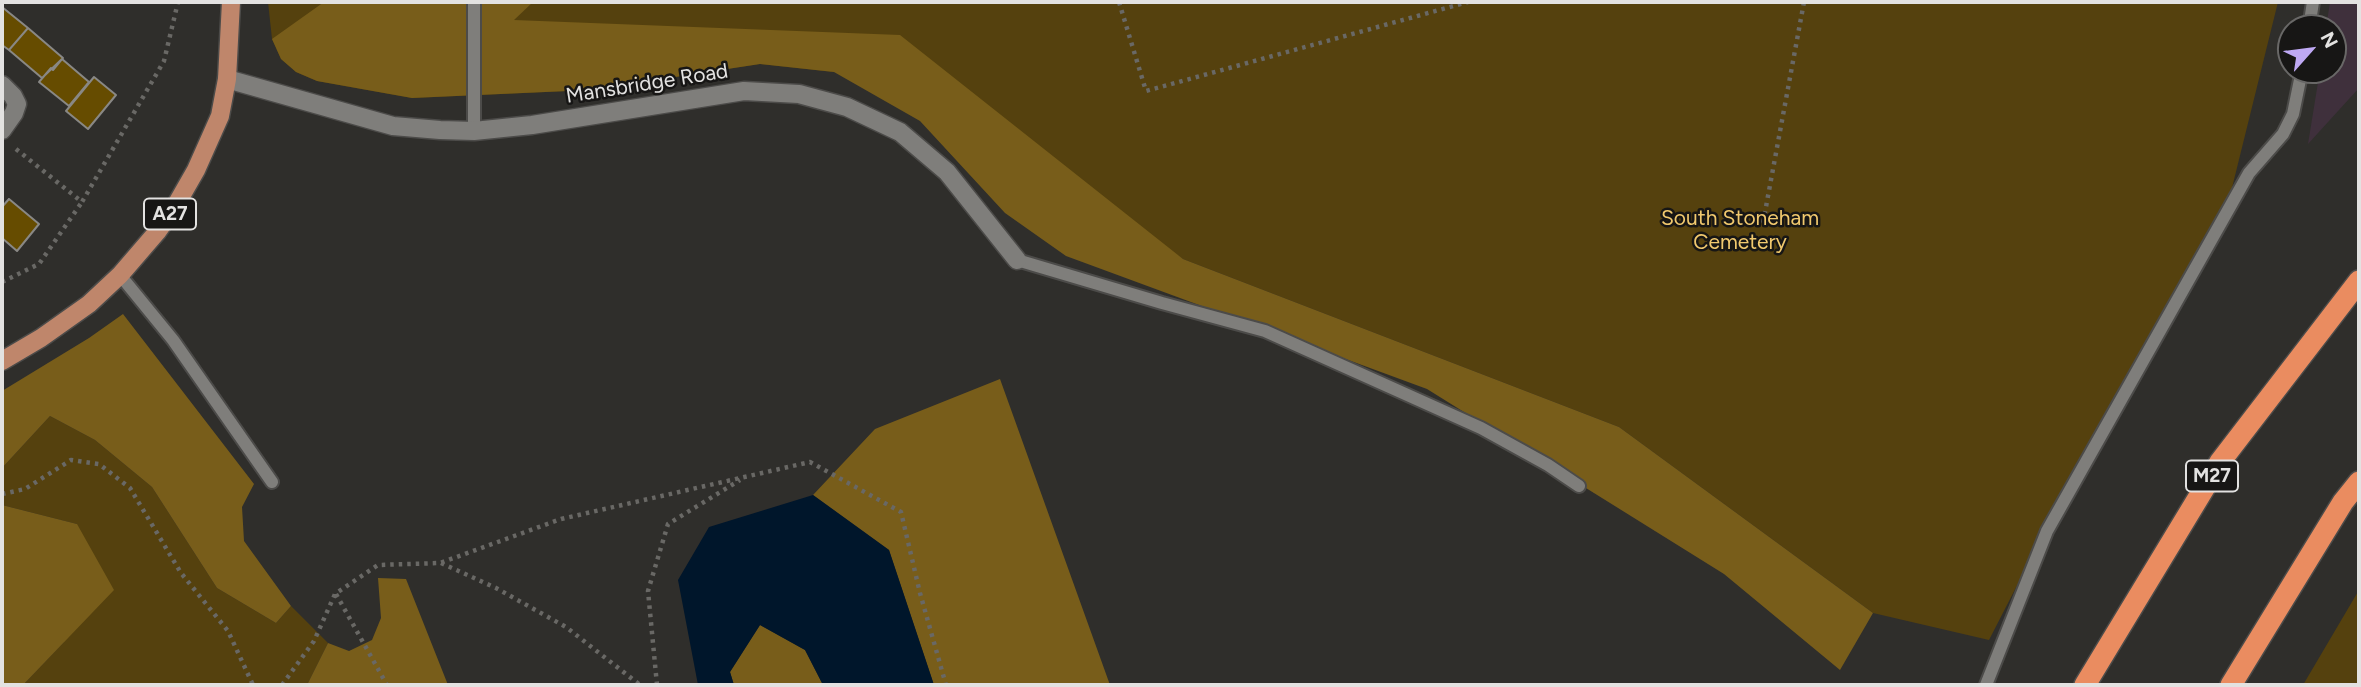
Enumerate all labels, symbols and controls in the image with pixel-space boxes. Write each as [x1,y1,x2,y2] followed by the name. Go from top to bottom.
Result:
[2277,14,2347,84] north arrow
[2316,28,2343,52] text: N
[564,59,730,109] street label: Mansbridge Road
[144,198,196,230] road number: A27
[1661,206,1819,256] park label: South Stoneham Cemetery
[2186,461,2238,491] road number: M27

